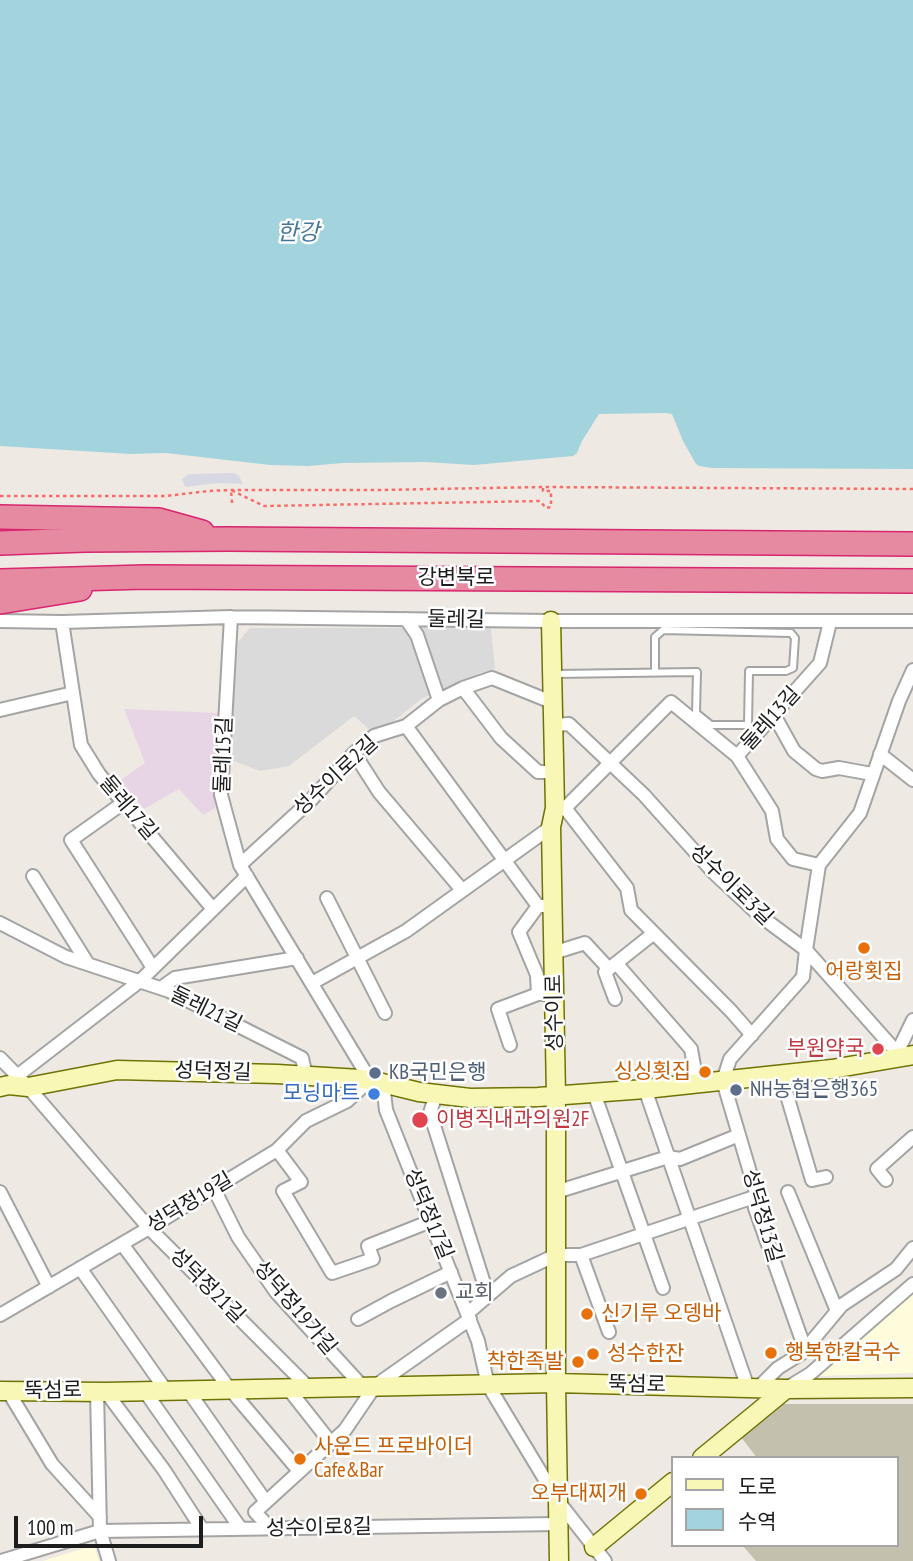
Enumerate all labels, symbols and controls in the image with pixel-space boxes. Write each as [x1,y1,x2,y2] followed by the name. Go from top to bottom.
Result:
[277,219,319,247] water label: 한강
[417,565,495,591] street label: 강변북로
[427,607,485,633] street label: 둘레길
[736,682,806,756] street label: 둘레13길
[210,716,238,794] street label: 둘레15길
[289,731,383,821] street label: 성수이로2길
[94,770,162,846] street label: 둘레17길
[684,839,778,931] street label: 성수이로3길
[856,940,872,956] marker: 어랑횟집
[825,959,903,985] place label: 어랑횟집
[542,974,568,1052] street label: 성수이로
[166,982,246,1038] street label: 둘레21길
[787,1036,864,1062] place label: 부원약국
[870,1041,886,1057] marker: 부원약국
[174,1058,252,1086] street label: 성덕정길
[614,1059,691,1085] place label: 싱싱횟집
[389,1060,487,1086] place label: KB국민은행
[697,1064,713,1080] marker: 싱싱횟집
[367,1065,383,1081] marker: KB국민은행
[750,1077,878,1103] place label: NH농협은행365
[283,1081,360,1107] place label: 모닝마트
[728,1082,744,1098] marker: NH농협은행365
[366,1086,382,1102] marker: 모닝마트
[436,1107,589,1133] place label: 이병직내과의원2F
[410,1110,430,1130] marker: 이병직내과의원2F
[398,1165,458,1263] street label: 성덕정17길
[737,1166,787,1266] street label: 성덕정13길
[142,1167,238,1239] street label: 성덕정19길
[164,1243,250,1329] street label: 성덕정21길
[248,1256,342,1360] street label: 성덕정19가길
[455,1280,494,1306] place label: 교회
[433,1285,449,1301] marker: 교회
[601,1301,721,1327] place label: 신기루 오뎅바
[579,1306,595,1322] marker: 신기루 오뎅바
[785,1340,901,1366] place label: 행복한칼국수
[607,1341,684,1367] place label: 성수한잔
[763,1345,779,1361] marker: 행복한칼국수
[585,1346,601,1362] marker: 성수한잔
[487,1349,564,1375] place label: 착한족발
[570,1354,586,1370] marker: 착한족발
[608,1372,666,1398] street label: 뚝섬로
[24,1378,82,1404] street label: 뚝섬로
[314,1434,473,1484] place label: 사운드 프로바이더 Cafe&Bar
[292,1451,308,1467] marker: 사운드 프로바이더 Cafe&Bar
[671,1456,899,1547] legend
[738,1473,777,1500] text: 도로
[530,1481,627,1507] place label: 오부대찌개
[633,1486,649,1502] marker: 오부대찌개
[18,1502,206,1546] scale bar
[738,1508,777,1535] text: 수역
[27,1514,73,1541] text: 100 m
[266,1514,372,1542] street label: 성수이로8길

